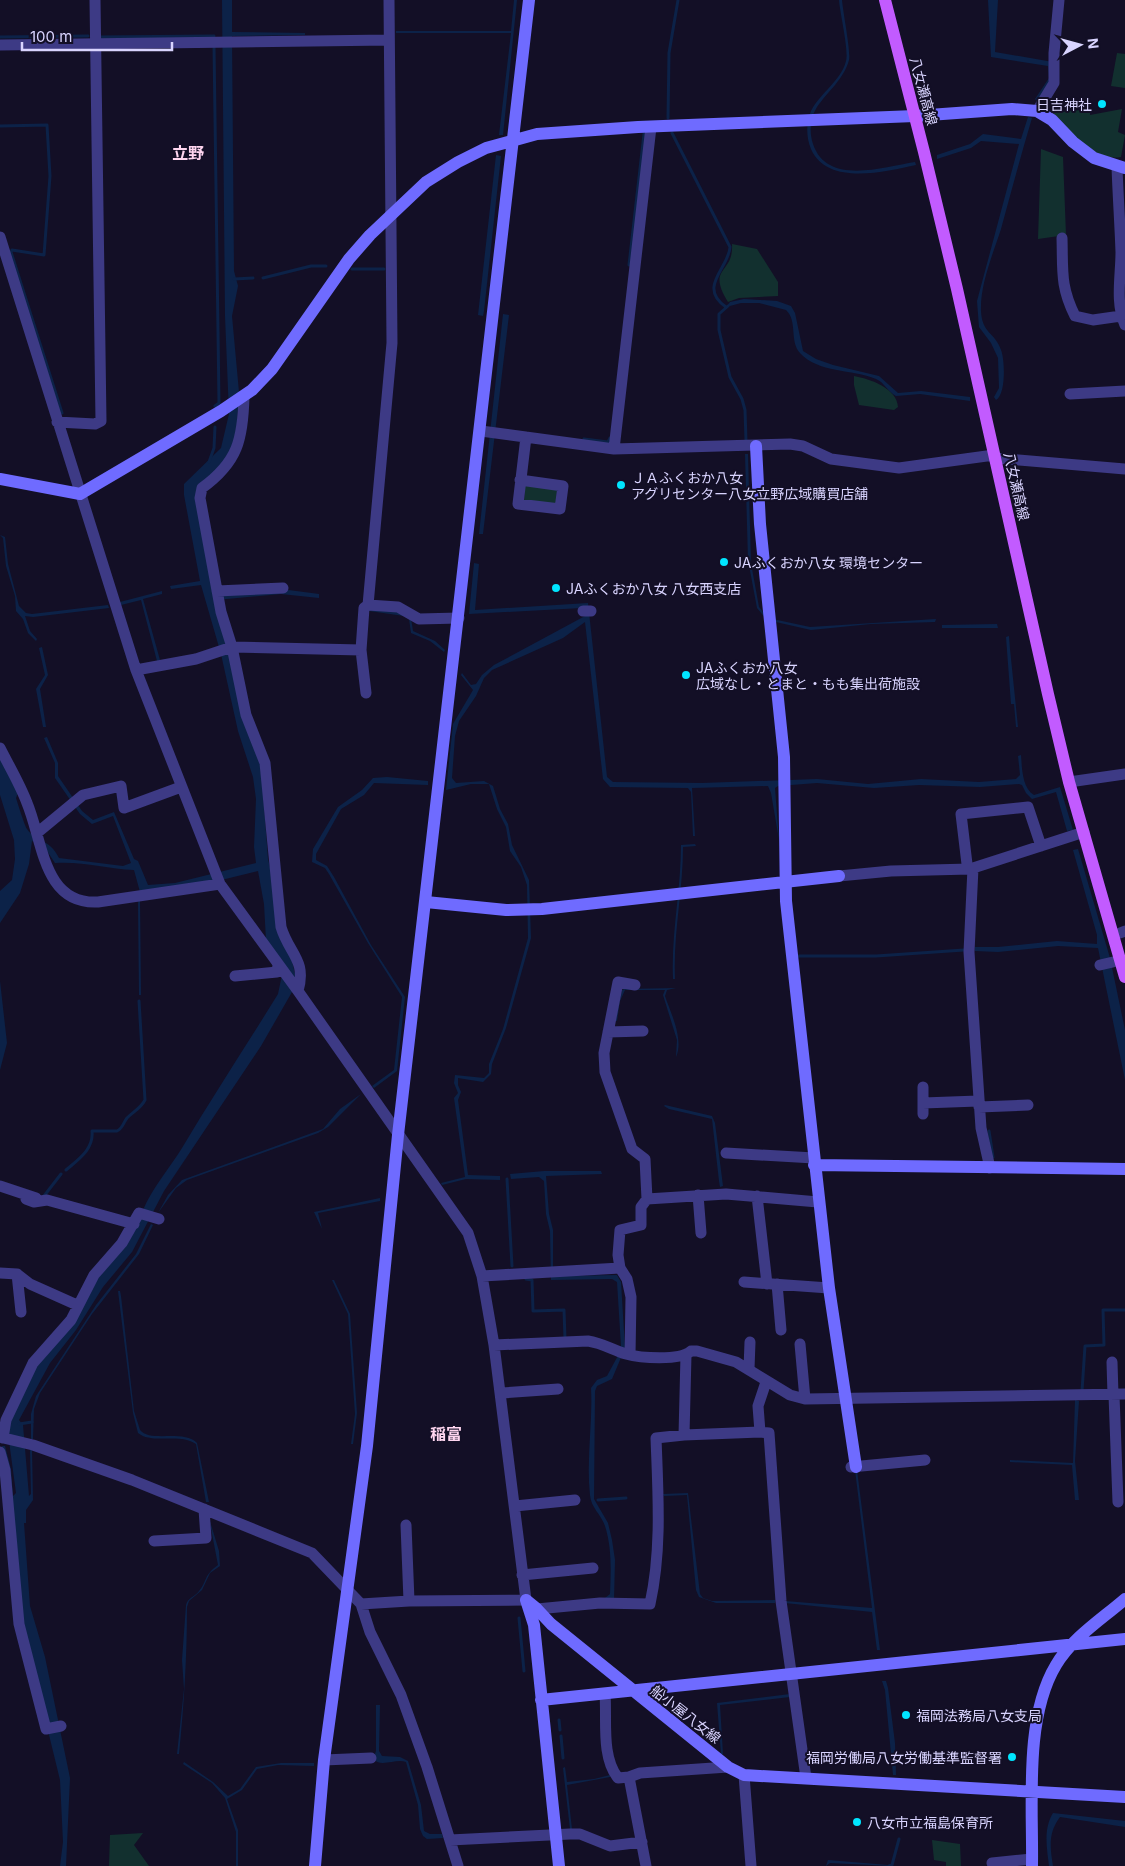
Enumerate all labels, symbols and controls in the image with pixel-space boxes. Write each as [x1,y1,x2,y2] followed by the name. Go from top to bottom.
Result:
[22,20,172,52] scale bar
[1055,20,1105,70] north arrow
[30,27,72,46] text: 100 m
[1084,37,1102,50] text: N
[907,55,941,127] street label: 八女瀬高線
[1036,96,1092,113] place label: 日吉神社
[1096,98,1108,110] marker: 日吉神社
[172,143,204,163] district label: 立野
[1001,450,1033,522] street label: 八女瀬高線
[631,469,868,502] place label: ＪＡふくおか八女 アグリセンター八女立野広域購買店舗
[615,479,627,491] marker: ＪＡふくおか八女 アグリセンター八女立野広域購買店舗
[734,554,923,571] place label: JAふくおか八女 環境センター
[718,556,730,568] marker: JAふくおか八女 環境センター
[566,580,741,597] place label: JAふくおか八女 八女西支店
[550,582,562,594] marker: JAふくおか八女 八女西支店
[696,659,920,692] place label: JAふくおか八女 広域なし・とまと・もも集出荷施設
[680,669,692,681] marker: JAふくおか八女 広域なし・とまと・もも集出荷施設
[430,1424,462,1444] district label: 稲富
[648,1681,724,1747] street label: 船小屋八女線
[916,1707,1042,1724] place label: 福岡法務局八女支局
[900,1709,912,1721] marker: 福岡法務局八女支局
[806,1749,1002,1766] place label: 福岡労働局八女労働基準監督署
[1006,1751,1018,1763] marker: 福岡労働局八女労働基準監督署
[867,1814,993,1831] place label: 八女市立福島保育所
[851,1816,863,1828] marker: 八女市立福島保育所

